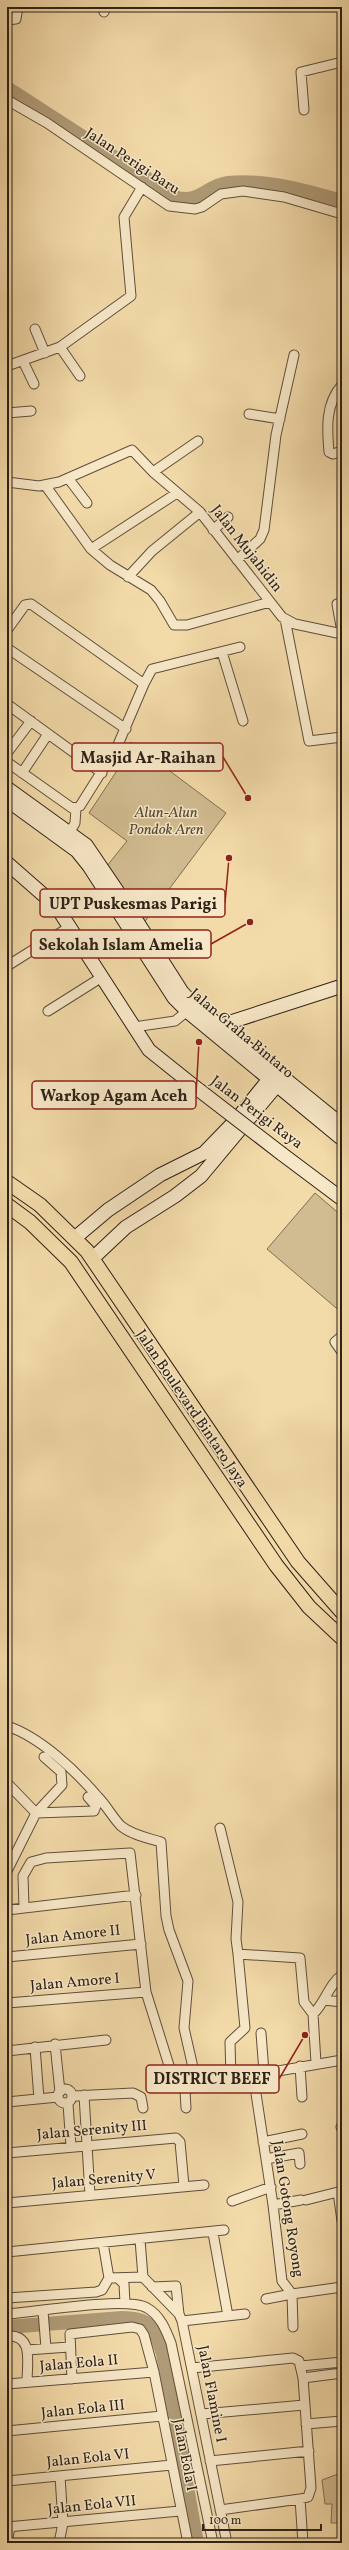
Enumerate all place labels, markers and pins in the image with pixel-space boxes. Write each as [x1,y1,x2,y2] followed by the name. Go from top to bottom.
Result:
[72,743,223,771] callout: Masjid Ar-Raihan
[40,889,225,917] callout: UPT Puskesmas Parigi
[31,930,211,958] callout: Sekolah Islam Amelia
[32,1081,196,1109] callout: Warkop Agam Aceh
[146,2065,279,2093] callout: DISTRICT BEEF

